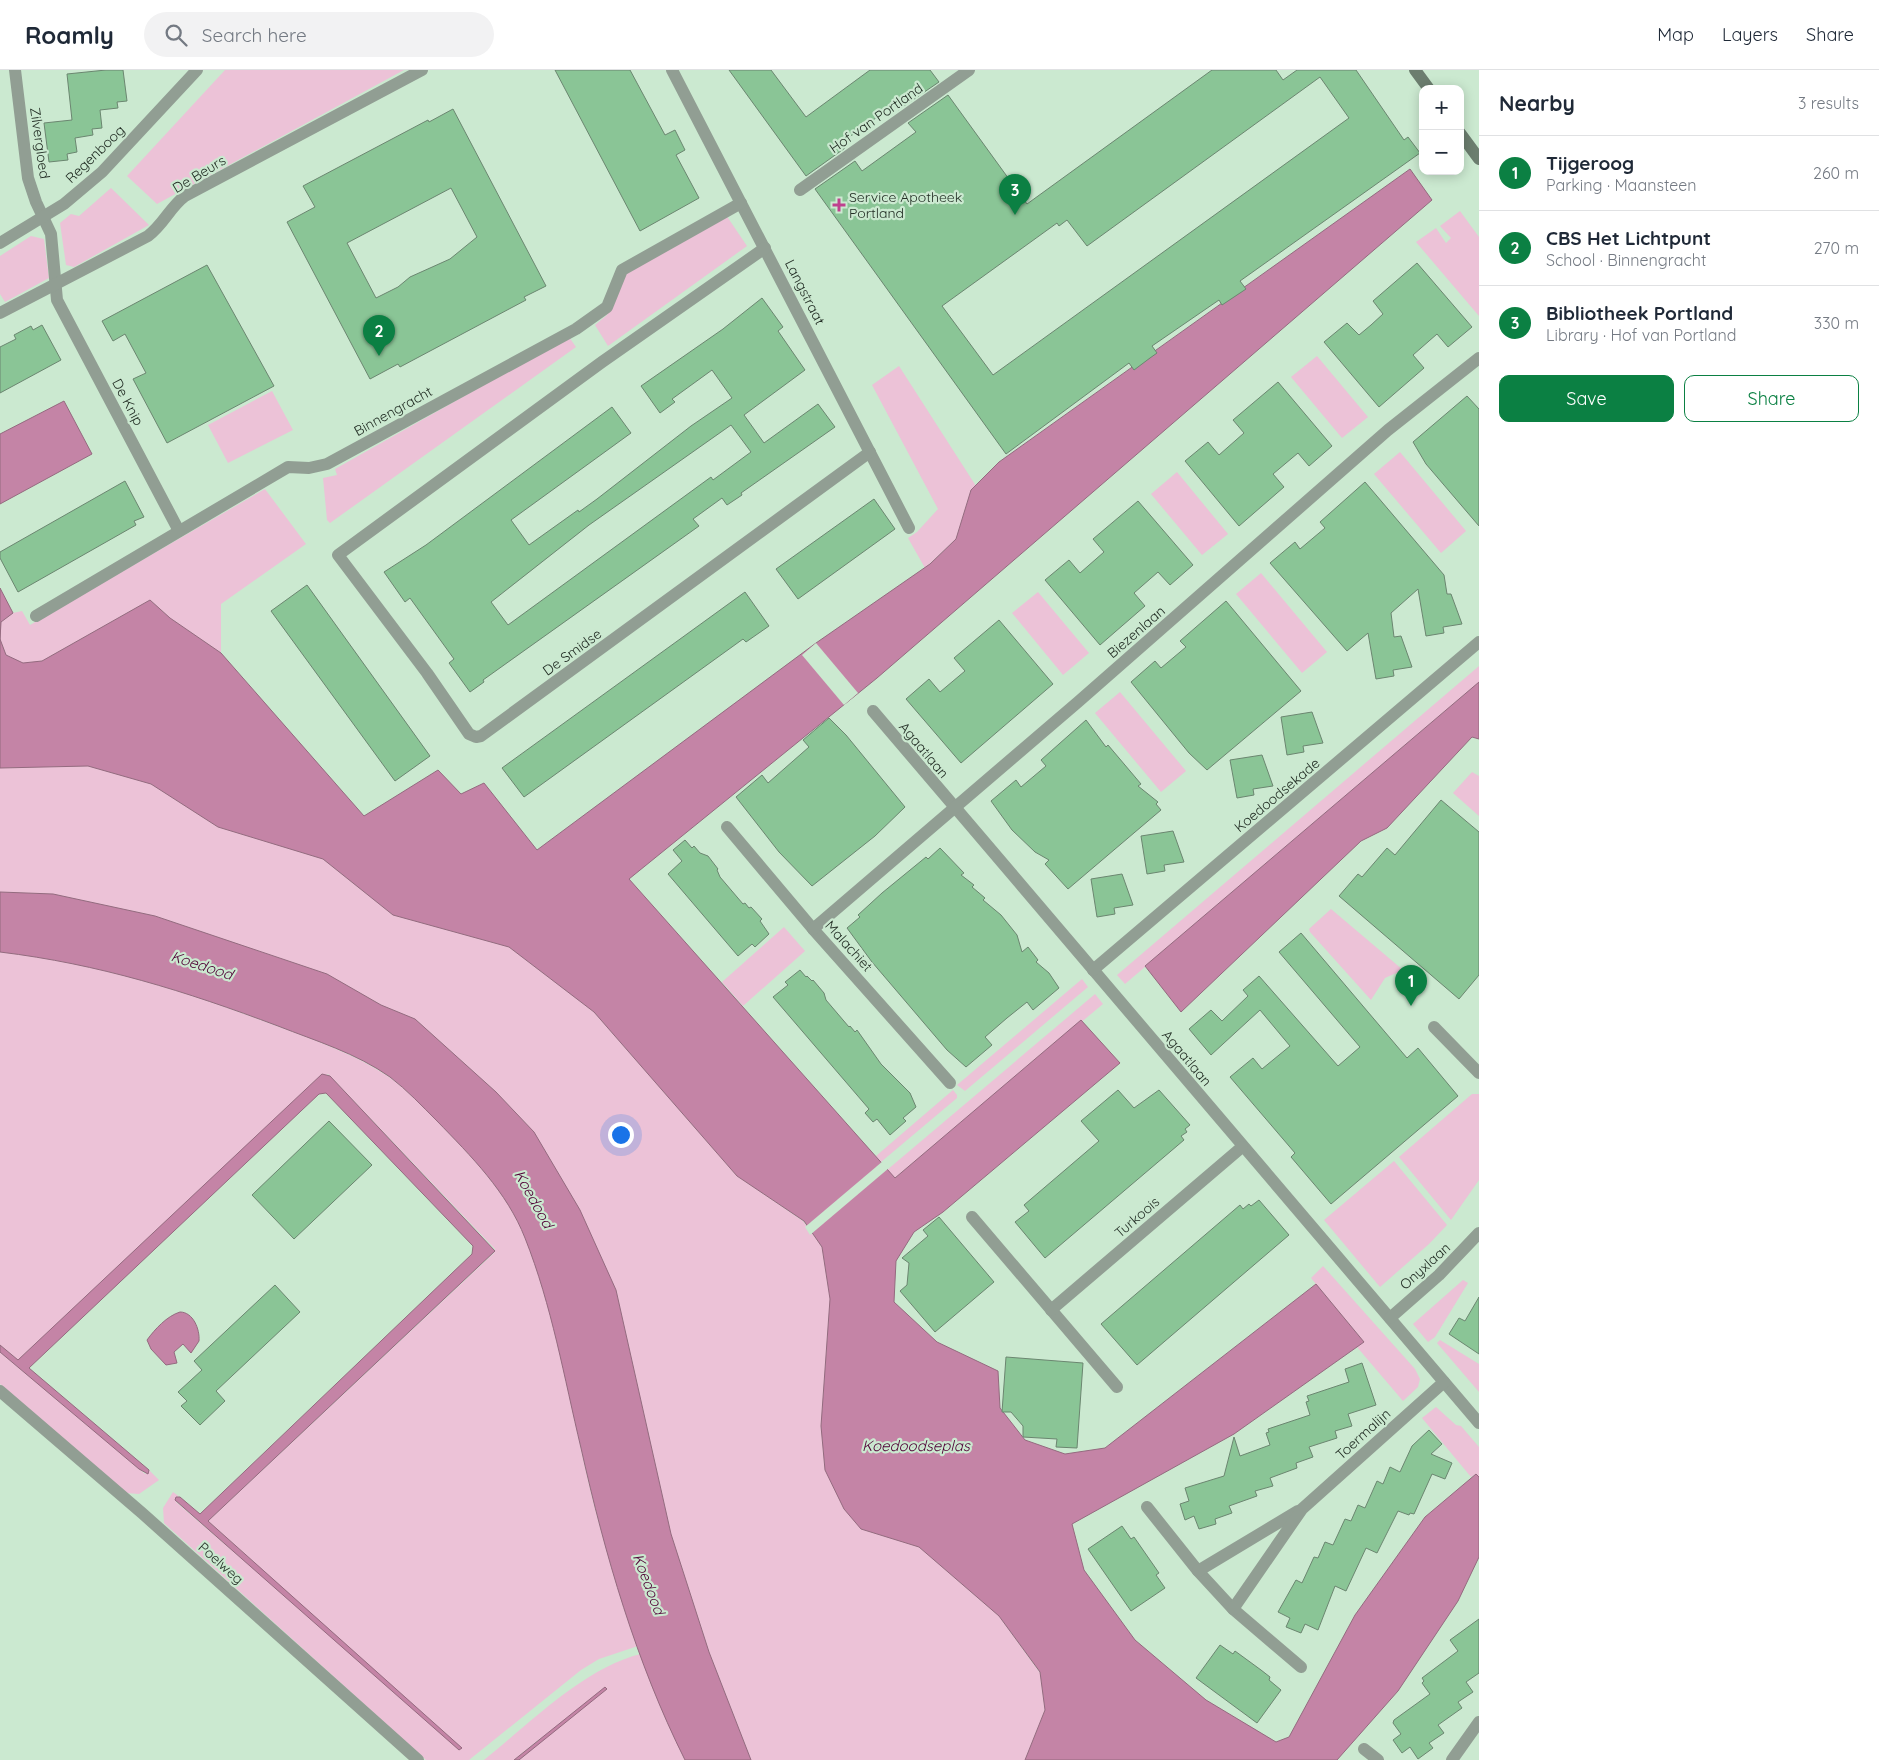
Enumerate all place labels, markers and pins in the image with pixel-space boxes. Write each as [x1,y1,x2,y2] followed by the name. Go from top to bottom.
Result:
[999,174,1031,215] pin: 3
[849,188,962,222] place label: Service Apotheek Portland
[833,199,845,211] marker: Service Apotheek Portland
[363,315,395,356] pin: 2
[1395,965,1427,1006] pin: 1

